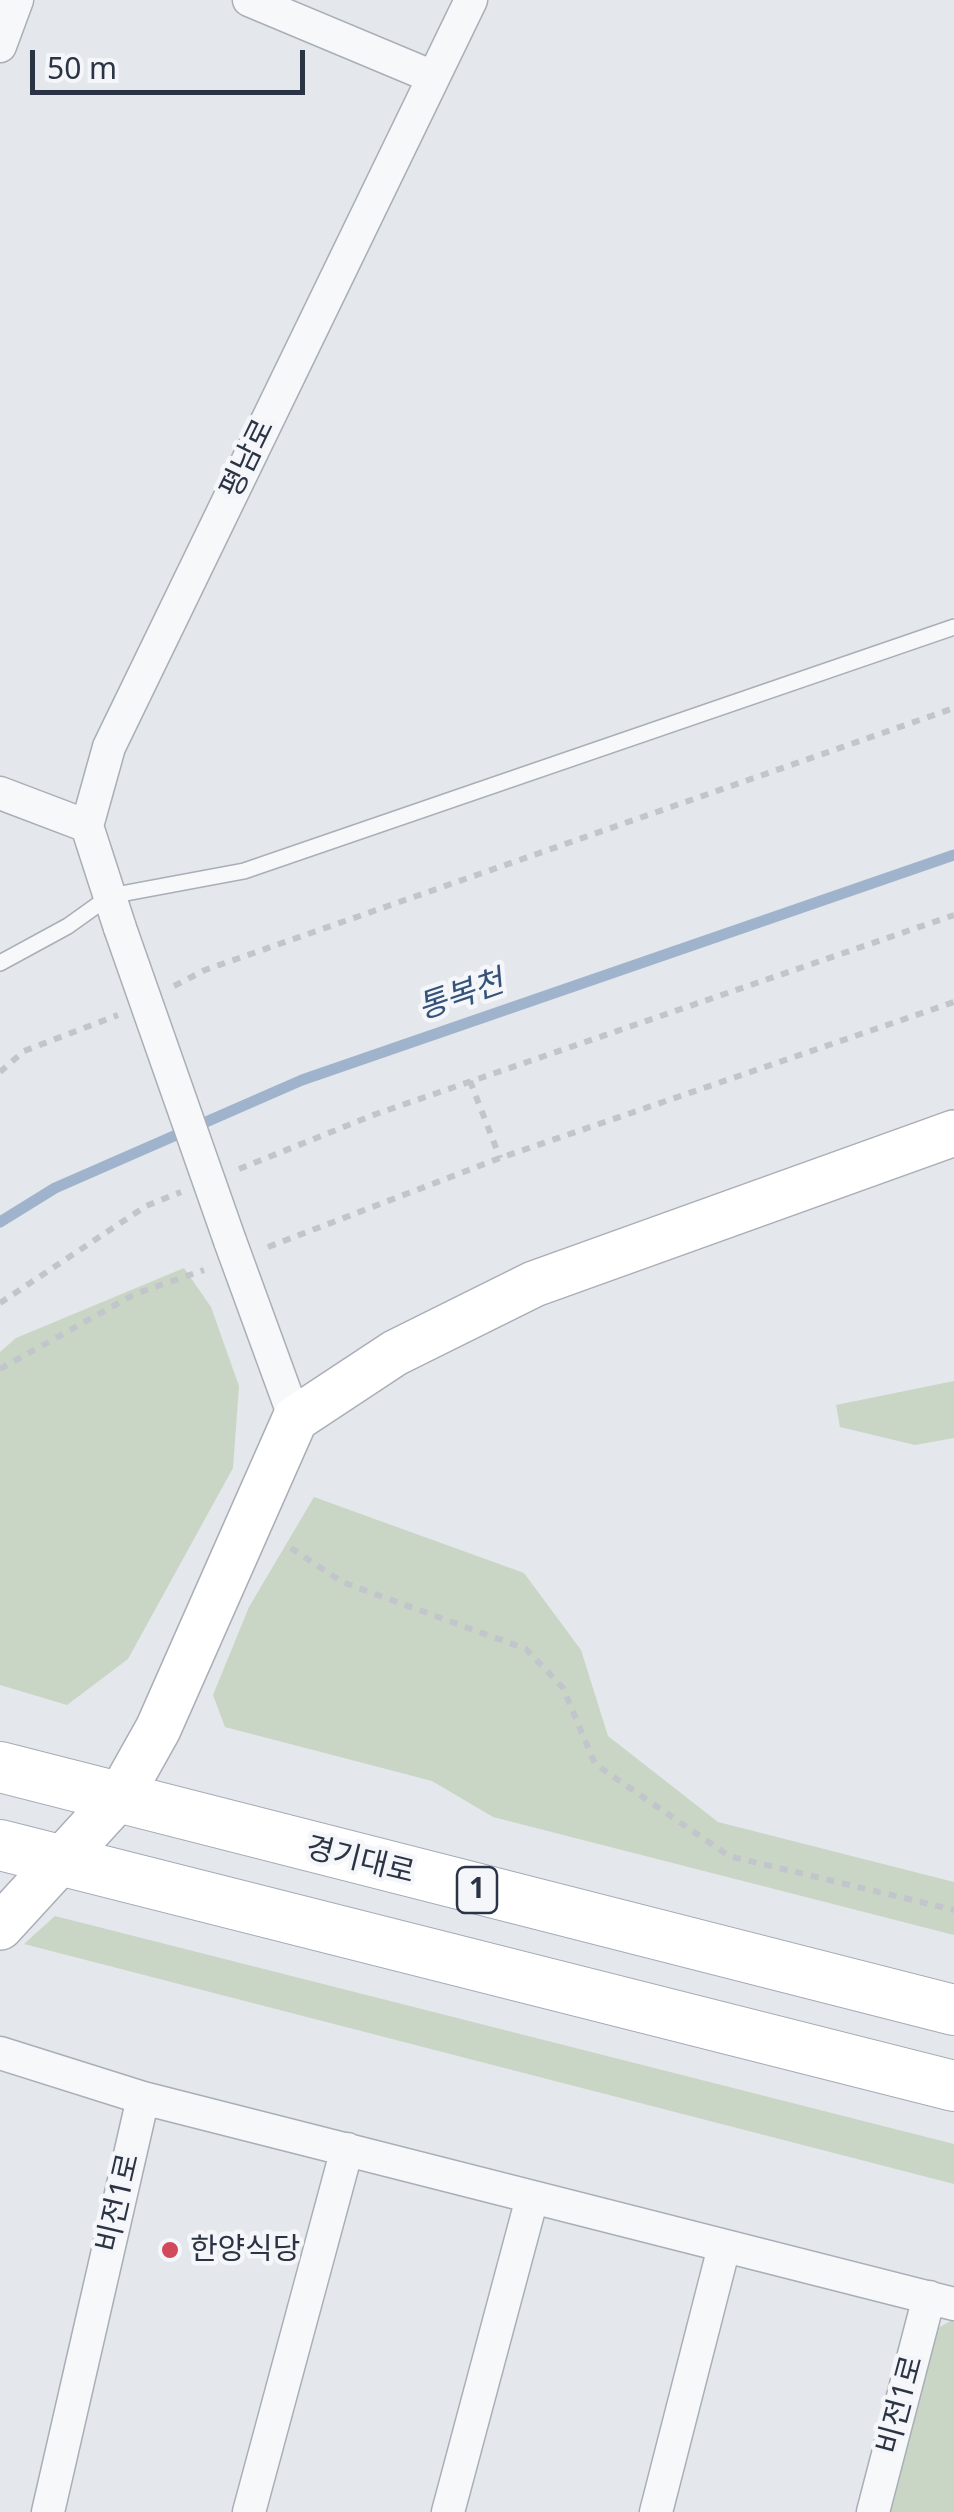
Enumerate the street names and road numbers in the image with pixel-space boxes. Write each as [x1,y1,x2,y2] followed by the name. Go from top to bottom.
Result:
[214,414,282,504] street label: 평남로
[302,1830,418,1892] street label: 경기대로
[457,1867,497,1913] road number: 1
[90,2150,148,2256] street label: 비전1로
[871,2352,931,2458] street label: 비전1로

